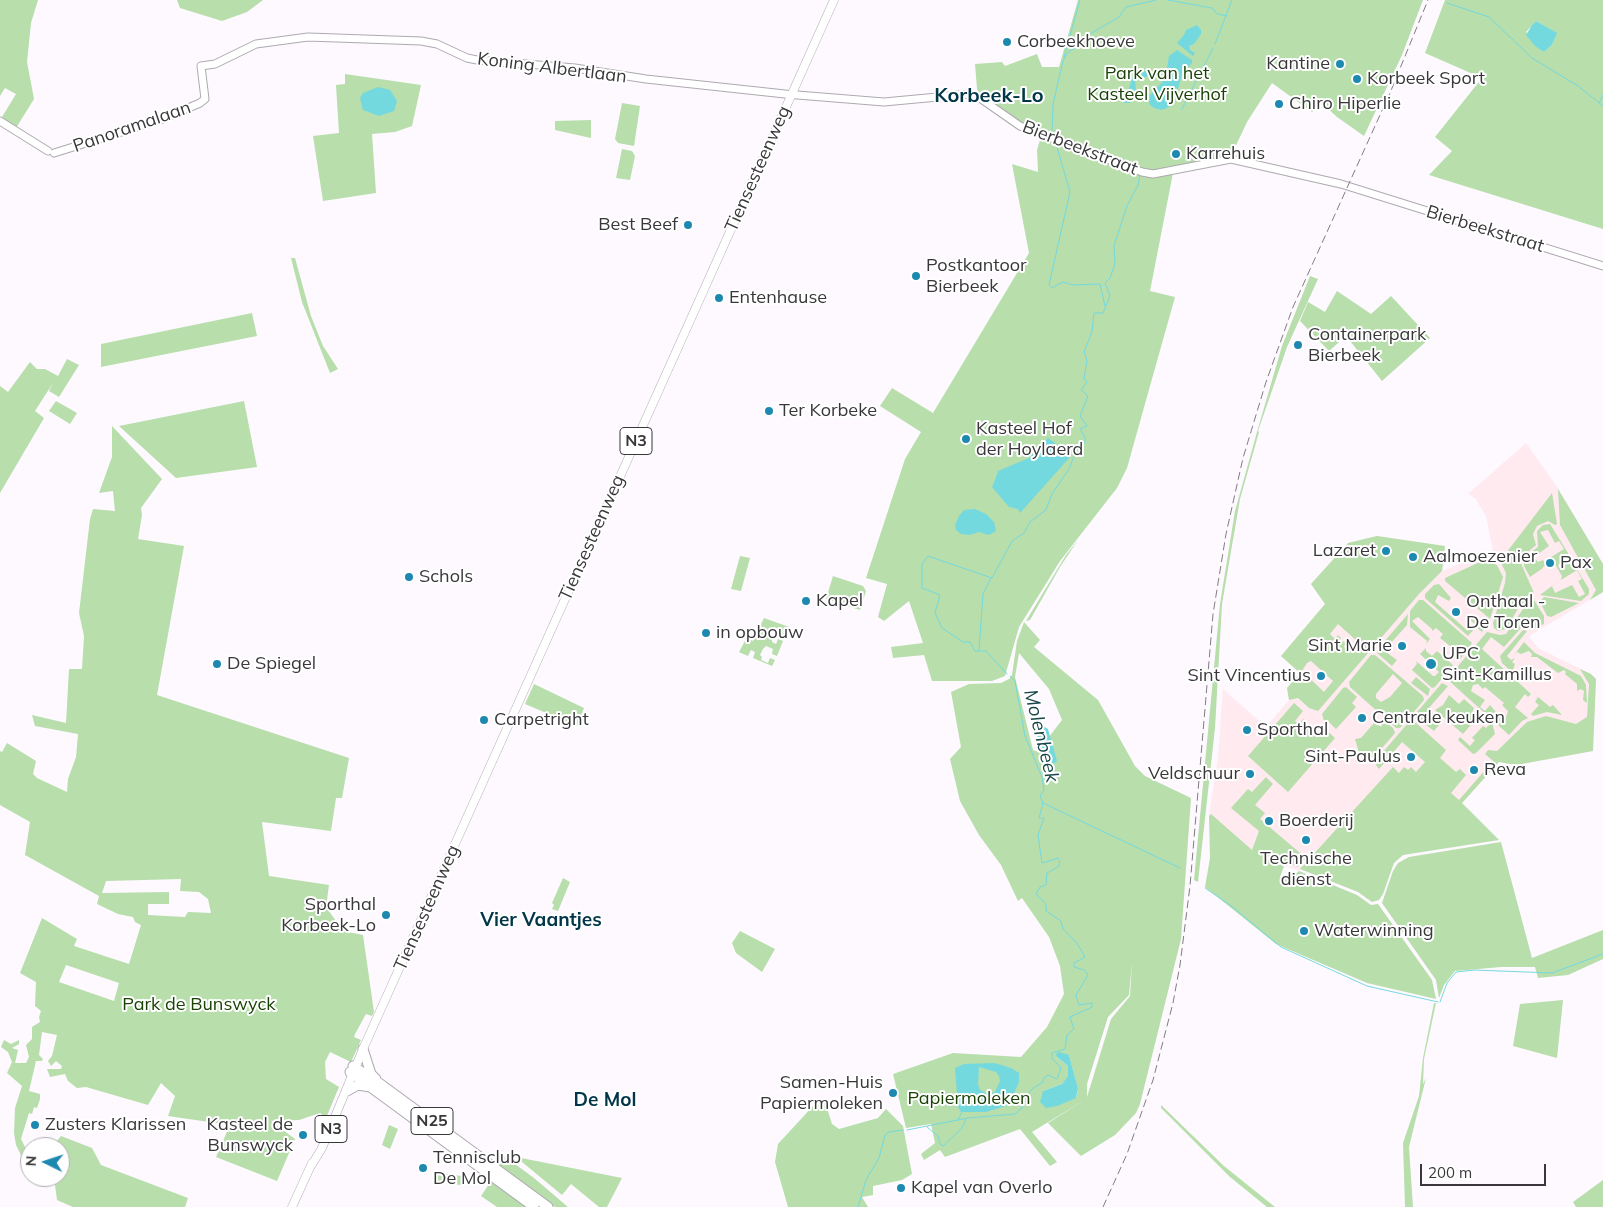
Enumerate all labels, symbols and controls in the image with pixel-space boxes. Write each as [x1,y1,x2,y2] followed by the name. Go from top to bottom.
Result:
[1017,31,1135,53] place label: Corbeekhoeve
[1001,36,1013,48] marker: Corbeekhoeve
[476,48,628,88] street label: Koning Albertlaan
[1266,53,1330,75] place label: Kantine
[1334,58,1346,70] marker: Kantine
[1087,63,1227,106] park label: Park van het Kasteel Vijverhof
[1367,68,1485,90] place label: Korbeek Sport
[1351,73,1363,85] marker: Korbeek Sport
[934,84,1044,108] district label: Korbeek-Lo
[1289,93,1401,115] place label: Chiro Hiperlie
[70,97,194,157] street label: Panoramalaan
[1273,98,1285,110] marker: Chiro Hiperlie
[721,103,795,235] street label: Tiensesteenweg
[1019,116,1141,180] street label: Bierbeekstraat
[1186,143,1265,165] place label: Karrehuis
[1170,148,1182,160] marker: Karrehuis
[1424,201,1546,257] street label: Bierbeekstraat
[598,214,678,236] place label: Best Beef
[682,219,694,231] marker: Best Beef
[926,255,1027,298] place label: Postkantoor Bierbeek
[910,270,922,282] marker: Postkantoor Bierbeek
[729,287,827,309] place label: Entenhause
[713,292,725,304] marker: Entenhause
[1308,324,1426,366] place label: Containerpark Bierbeek
[1292,339,1304,351] marker: Containerpark Bierbeek
[779,400,877,422] place label: Ter Korbeke
[763,405,775,417] marker: Ter Korbeke
[976,418,1083,460] place label: Kasteel Hof der Hoylaerd
[620,428,652,454] road number: N3
[960,433,972,445] marker: Kasteel Hof der Hoylaerd
[555,472,629,604] street label: Tiensesteenweg
[1313,540,1376,562] place label: Lazaret
[1380,545,1392,557] marker: Lazaret
[1423,546,1537,568] place label: Aalmoezenier
[1407,551,1419,563] marker: Aalmoezenier
[1560,552,1592,574] place label: Pax
[1544,557,1556,569] marker: Pax
[419,566,473,588] place label: Schols
[403,571,415,583] marker: Schols
[816,590,863,612] place label: Kapel
[1466,591,1546,634] place label: Onthaal - De Toren
[800,595,812,607] marker: Kapel
[1450,606,1462,618] marker: Onthaal - De Toren
[716,622,804,644] place label: in opbouw
[700,627,712,639] marker: in opbouw
[1308,635,1392,657] place label: Sint Marie
[1396,640,1408,652] marker: Sint Marie
[1442,643,1552,686] place label: UPC Sint-Kamillus
[227,653,316,675] place label: De Spiegel
[1424,657,1438,671] marker: UPC Sint-Kamillus
[211,658,223,670] marker: De Spiegel
[1188,665,1311,687] place label: Sint Vincentius
[1315,670,1327,682] marker: Sint Vincentius
[1018,687,1064,785] water label: Molenbeek
[1372,707,1505,729] place label: Centrale keuken
[494,709,589,731] place label: Carpetright
[1356,712,1368,724] marker: Centrale keuken
[478,714,490,726] marker: Carpetright
[1257,719,1328,741] place label: Sporthal
[1241,724,1253,736] marker: Sporthal
[1305,746,1401,768] place label: Sint-Paulus
[1405,751,1417,763] marker: Sint-Paulus
[1484,759,1526,781] place label: Reva
[1148,763,1240,785] place label: Veldschuur
[1468,764,1480,776] marker: Reva
[1244,768,1256,780] marker: Veldschuur
[1279,810,1353,832] place label: Boerderij
[1263,815,1275,827] marker: Boerderij
[1300,834,1312,846] marker: Technische dienst
[390,842,464,974] street label: Tiensesteenweg
[1260,848,1352,891] place label: Technische dienst
[281,894,376,936] place label: Sporthal Korbeek-Lo
[380,909,392,921] marker: Sporthal Korbeek-Lo
[480,909,602,931] district label: Vier Vaantjes
[1314,920,1434,942] place label: Waterwinning
[1298,925,1310,937] marker: Waterwinning
[122,994,276,1016] park label: Park de Bunswyck
[760,1072,883,1114] place label: Samen-Huis Papiermoleken
[887,1087,899,1099] marker: Samen-Huis Papiermoleken
[907,1088,1031,1110] park label: Papiermoleken
[574,1089,636,1111] district label: De Mol
[411,1108,453,1134] road number: N25
[45,1114,186,1136] place label: Zusters Klarissen
[207,1114,293,1156] place label: Kasteel de Bunswyck
[315,1116,347,1142] road number: N3
[29,1119,41,1131] marker: Zusters Klarissen
[297,1129,309,1141] marker: Kasteel de Bunswyck
[20,1137,70,1187] north arrow
[433,1147,521,1190] place label: Tennisclub De Mol
[1423,1154,1549,1186] scale bar
[22,1155,40,1167] text: N
[417,1162,429,1174] marker: Tennisclub De Mol
[1428,1163,1472,1182] text: 200 m
[911,1177,1052,1199] place label: Kapel van Overlo
[895,1182,907,1194] marker: Kapel van Overlo

